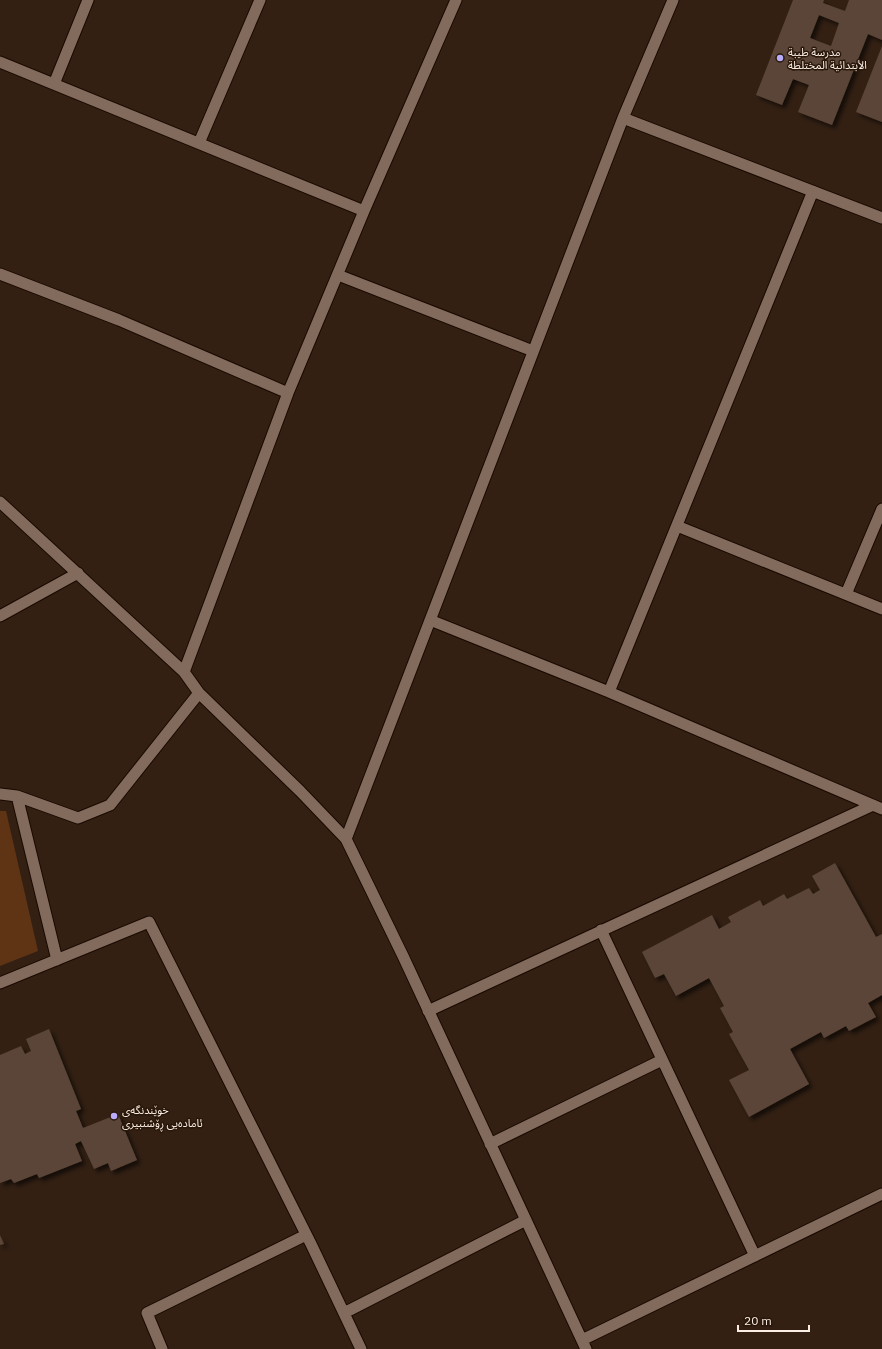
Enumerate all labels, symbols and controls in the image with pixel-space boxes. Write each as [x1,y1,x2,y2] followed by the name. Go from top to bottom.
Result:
[788,45,867,72] place label: مدرسة طيبة الأبتدائية المختلطة
[775,53,785,63] marker: مدرسة طيبة الأبتدائية المختلطة
[122,1103,203,1132] place label: خوێندنگەی ئامادەیی ڕۆشنبیری
[109,1111,119,1121] marker: خوێندنگەی ئامادەیی ڕۆشنبیری
[738,1307,809,1333] scale bar
[744,1313,772,1328] text: 20 m

